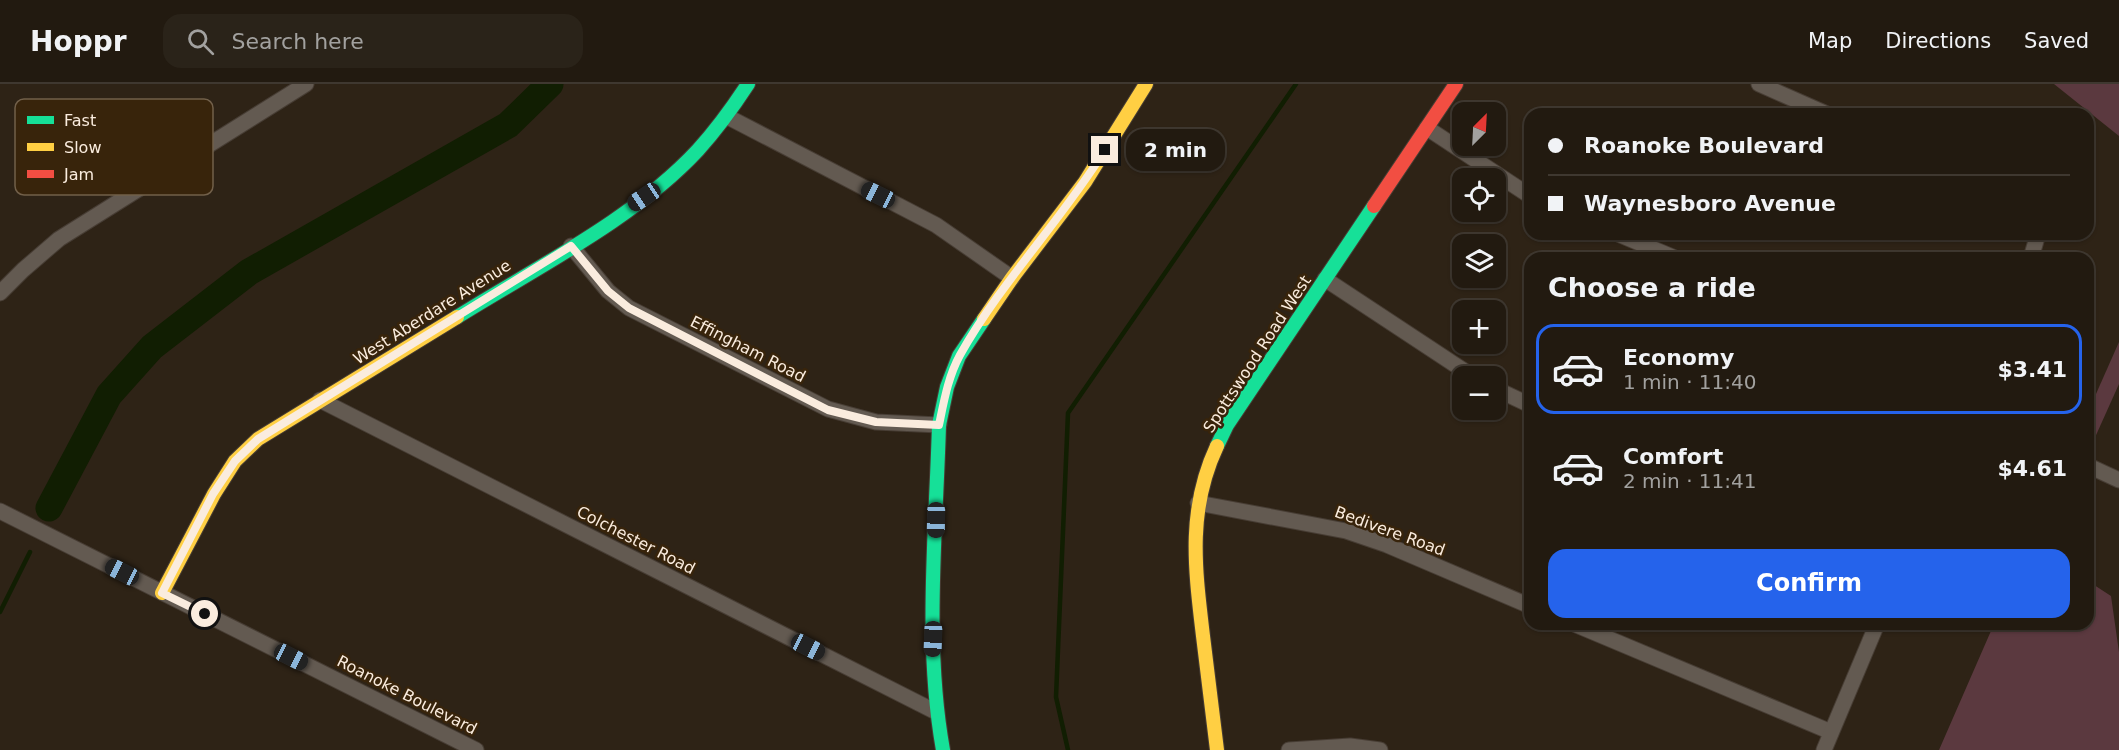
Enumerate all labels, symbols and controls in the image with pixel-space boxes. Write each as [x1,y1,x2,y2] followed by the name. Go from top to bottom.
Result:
[163,14,583,68] search box
[30,25,127,58] text: Hoppr
[184,25,217,58] icon: search
[232,29,364,54] text: Search here
[1808,29,1852,53] text: Map
[1885,29,1991,53] text: Directions
[2024,29,2089,53] text: Saved
[15,99,213,195] legend
[1452,102,1506,156] north arrow
[1452,102,1506,420] map controls
[64,111,96,130] text: Fast
[1126,129,1225,171] callout: 2 min
[1584,133,1824,158] text: Roanoke Boulevard
[1091,136,1118,163] route end
[64,138,101,157] text: Slow
[1144,138,1207,162] text: 2 min
[63,165,94,184] text: Jam
[1452,168,1506,222] button: locate
[624,179,664,215] car
[858,179,898,211] car
[1584,191,1836,216] text: Waynesboro Avenue
[1452,234,1506,288] button: layers
[350,256,514,368] street label: West Aberdare Avenue
[1199,272,1315,436] street label: Spottswood Road West
[1548,272,1756,303] text: Choose a ride
[1452,300,1506,354] button: +
[687,312,809,386] street label: Effingham Road
[1551,342,1605,396] icon: car
[1623,345,1734,370] text: Economy
[1997,357,2067,382] text: $3.41
[1452,366,1506,420] button: −
[1623,370,1757,394] text: 1 min · 11:40
[1551,441,1605,495] icon: car
[1623,444,1723,469] text: Comfort
[1997,456,2067,481] text: $4.61
[1623,469,1757,493] text: 2 min · 11:41
[574,502,698,578] street label: Colchester Road
[927,502,945,538] car
[1332,502,1448,560] street label: Bedivere Road
[1548,549,2070,618] button: Confirm
[102,556,142,588] car
[191,600,218,627] route start
[923,621,943,657] car
[788,631,828,663] car
[271,641,311,673] car
[334,651,480,739] street label: Roanoke Boulevard

